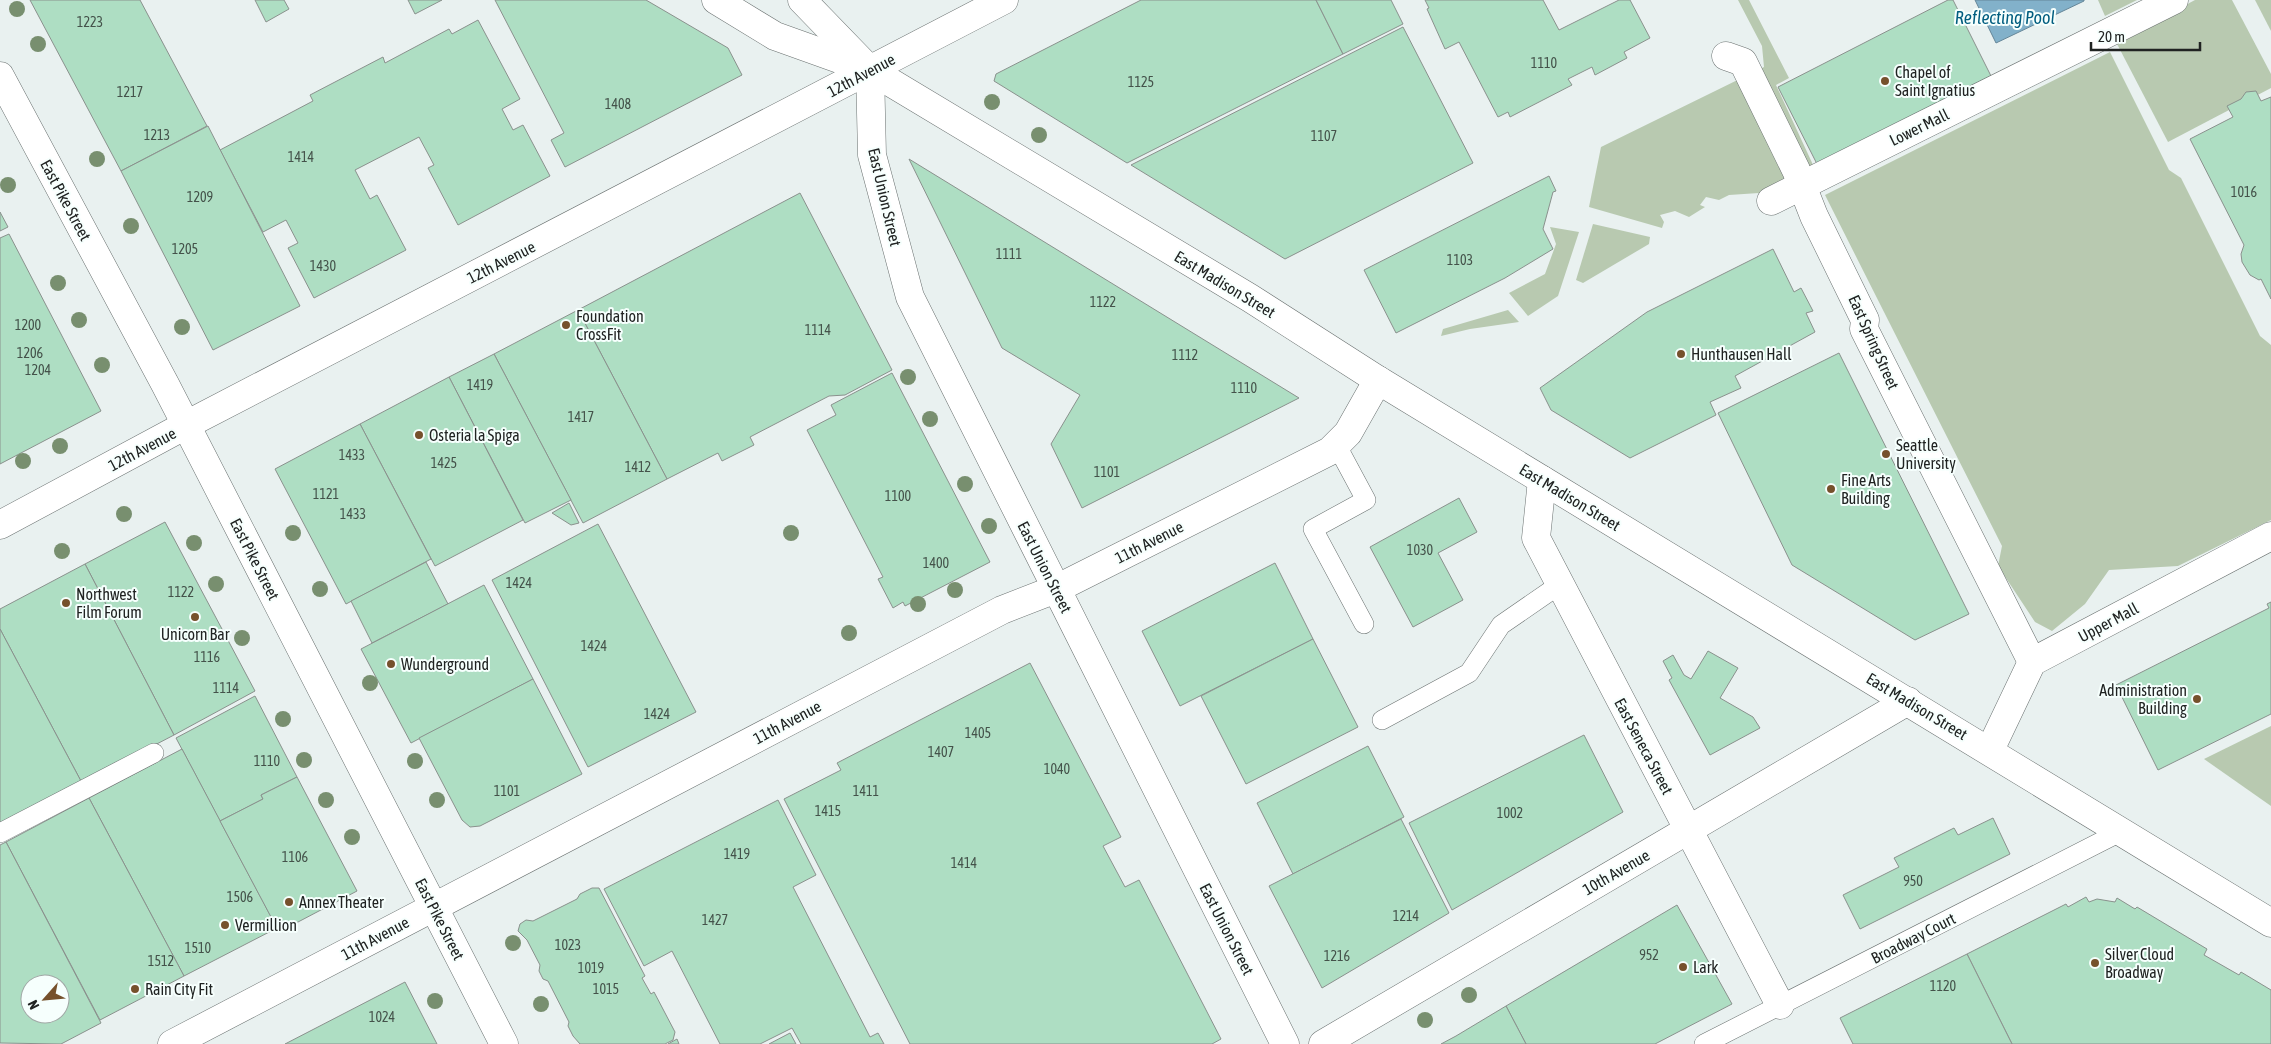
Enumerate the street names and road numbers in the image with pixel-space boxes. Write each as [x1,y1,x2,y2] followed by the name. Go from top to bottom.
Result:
[824,50,898,100] street label: 12th Avenue
[1886,105,1952,149] street label: Lower Mall
[865,146,905,248] street label: East Union Street
[37,156,95,244] street label: East Pike Street
[464,237,538,287] street label: 12th Avenue
[1171,247,1279,321] street label: East Madison Street
[1844,292,1903,393] street label: East Spring Street
[105,424,179,474] street label: 12th Avenue
[1516,460,1624,534] street label: East Madison Street
[227,515,283,603] street label: East Pike Street
[1112,517,1186,567] street label: 11th Avenue
[1014,518,1076,616] street label: East Union Street
[2075,598,2142,646] street label: Upper Mall
[1863,669,1971,743] street label: East Madison Street
[1611,695,1677,797] street label: East Seneca Street
[750,697,824,747] street label: 11th Avenue
[1580,846,1652,898] street label: 10th Avenue
[412,875,468,963] street label: East Pike Street
[1196,880,1258,978] street label: East Union Street
[1868,909,1959,968] street label: Broadway Court
[338,913,412,963] street label: 11th Avenue

